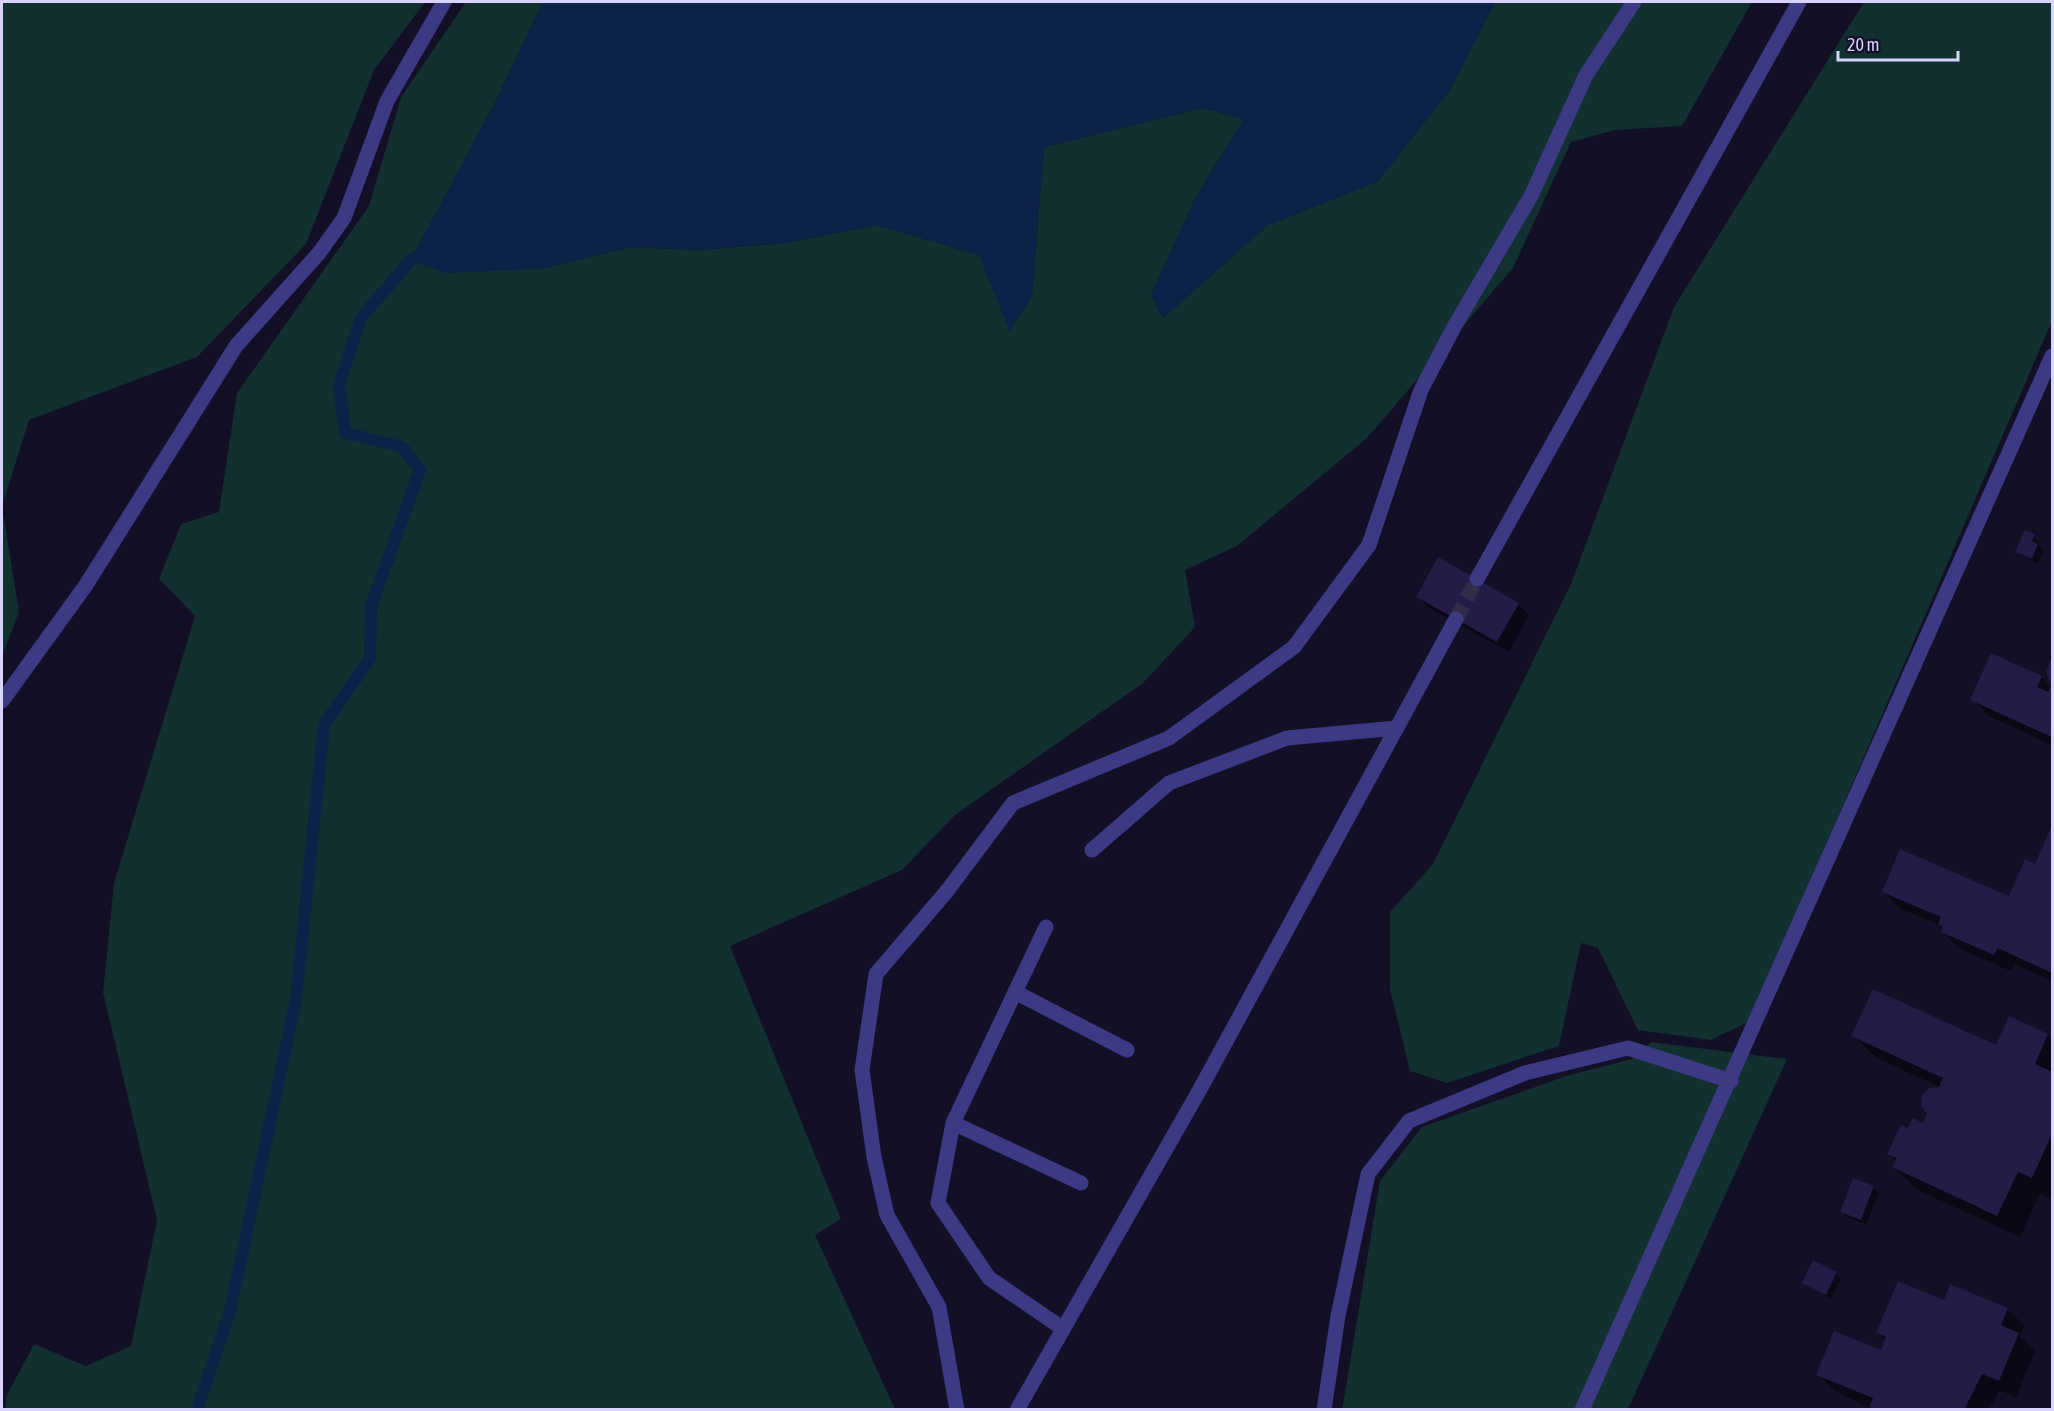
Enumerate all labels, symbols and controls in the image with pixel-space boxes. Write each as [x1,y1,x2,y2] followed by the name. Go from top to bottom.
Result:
[1838,24,1958,62] scale bar
[1847,34,1879,55] text: 20 m

